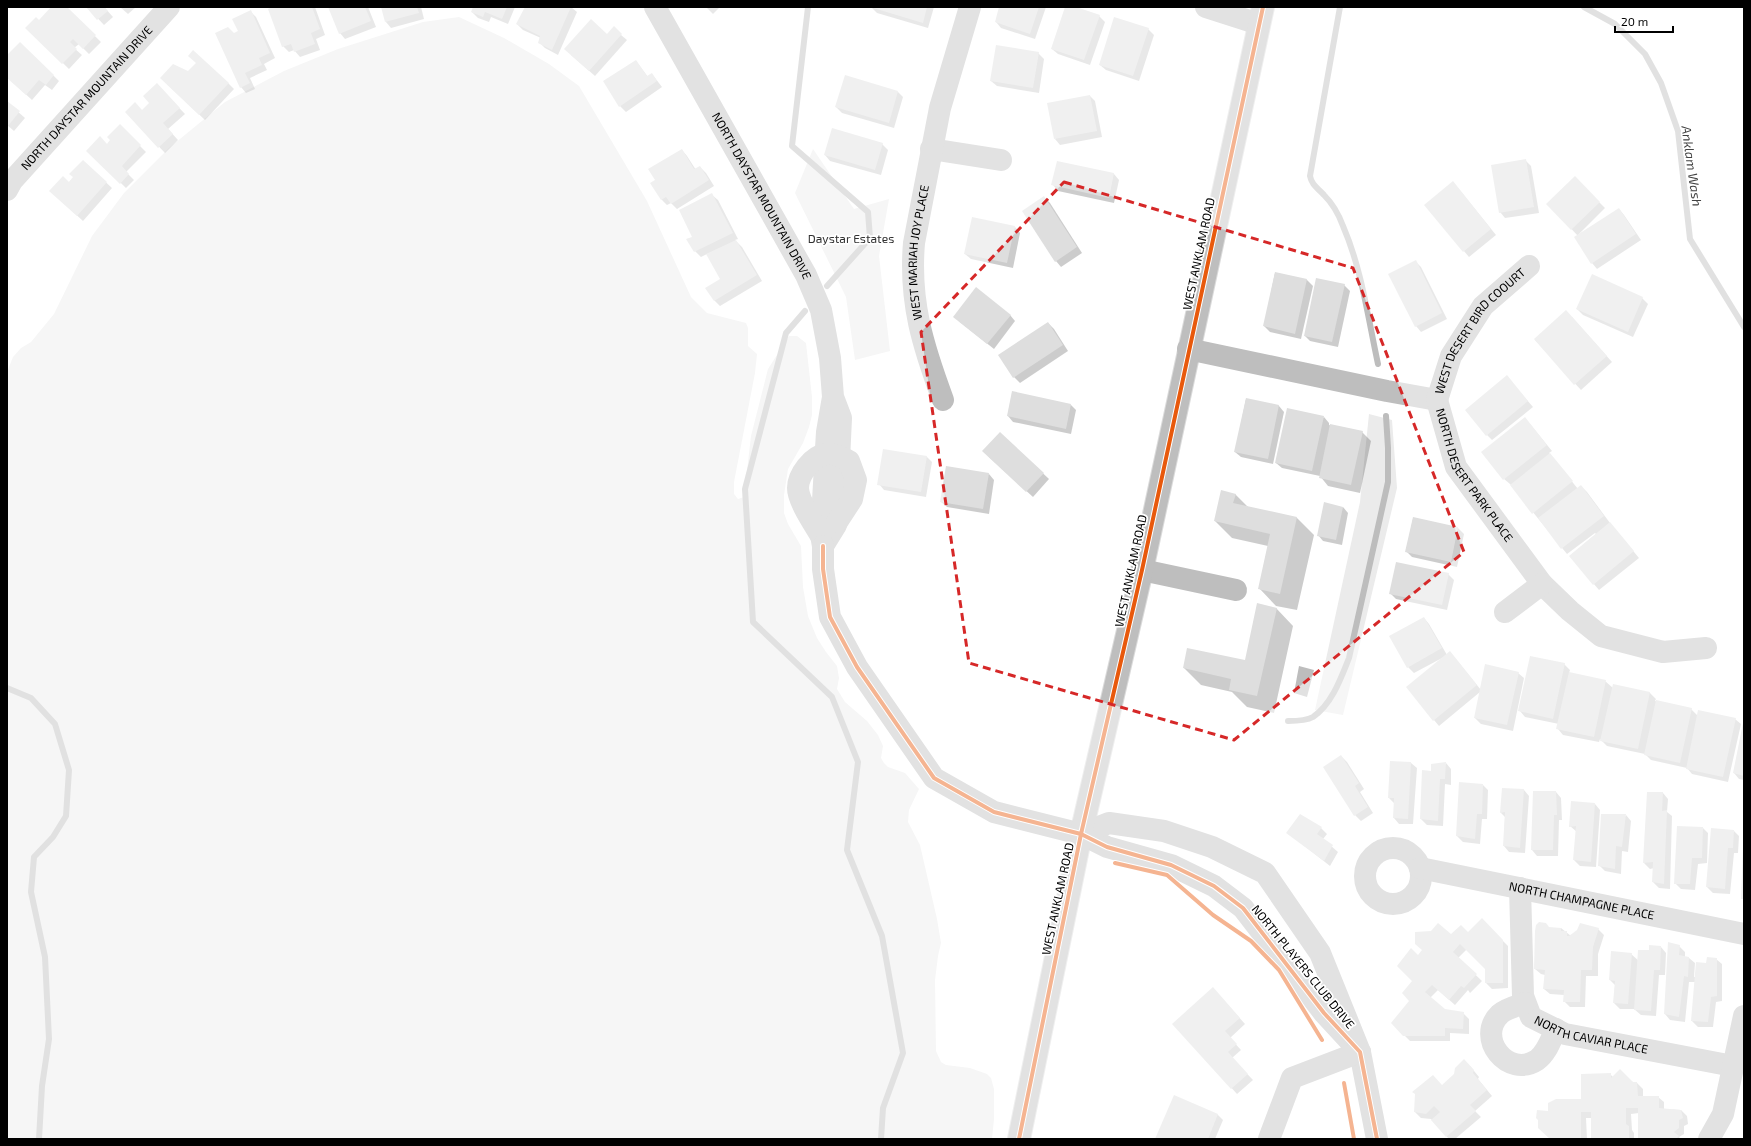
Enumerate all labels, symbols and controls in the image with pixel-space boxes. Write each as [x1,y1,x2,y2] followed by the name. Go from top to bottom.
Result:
[1615,8,1673,34] scale bar
[1621,14,1648,28] text: 20 m
[17,22,155,172] street label: NORTH DAYSTAR MOUNTAIN DRIVE
[710,110,815,281] street label: NORTH DAYSTAR MOUNTAIN DRIVE
[1678,124,1706,207] water label: Anklam Wash
[905,183,931,321] street label: WEST MARIAH JOY PLACE
[1179,196,1217,311] street label: WEST ANKLAM ROAD
[808,231,894,245] park label: Daystar Estates
[1431,265,1528,396] street label: WEST DESERT BIRD COOURT
[1434,407,1517,544] street label: NORTH DESERT PARK PLACE
[1111,513,1149,628] street label: WEST ANKLAM ROAD
[1038,841,1076,956] street label: WEST ANKLAM ROAD
[1508,878,1656,922] street label: NORTH CHAMPAGNE PLACE
[1249,902,1358,1031] street label: NORTH PLAYERS CLUB DRIVE
[1532,1012,1650,1056] street label: NORTH CAVIAR PLACE

